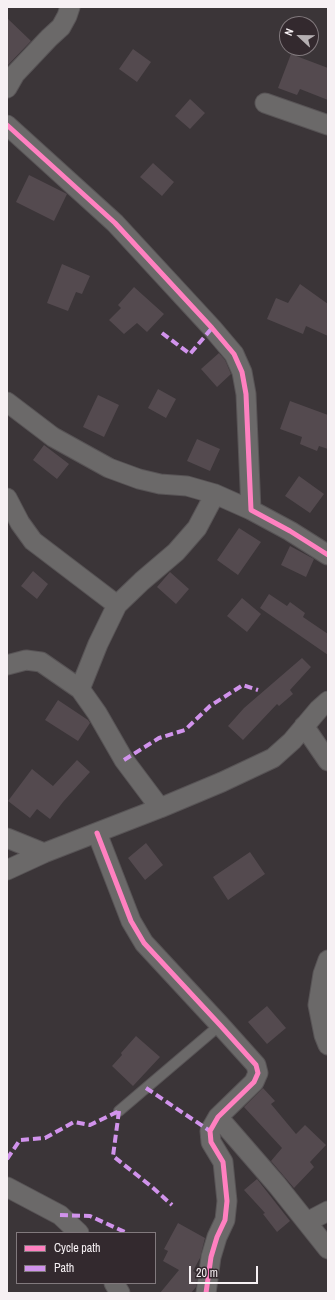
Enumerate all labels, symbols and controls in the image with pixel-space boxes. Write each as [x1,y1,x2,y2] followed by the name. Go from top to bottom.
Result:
[279,16,319,56] north arrow
[281,26,297,38] text: N
[16,1232,156,1284] legend
[54,1240,101,1256] text: Cycle path
[191,1258,260,1284] scale bar
[54,1260,74,1276] text: Path
[196,1265,218,1281] text: 20 m

